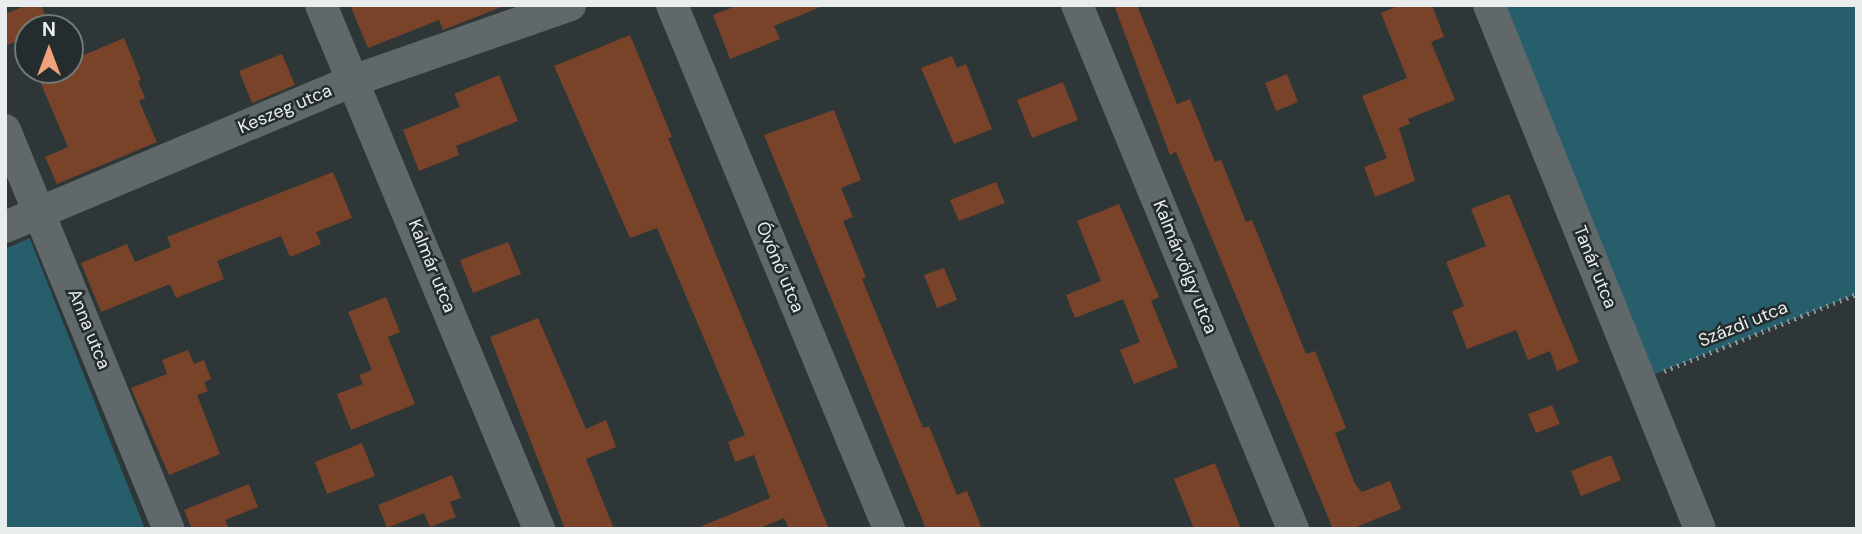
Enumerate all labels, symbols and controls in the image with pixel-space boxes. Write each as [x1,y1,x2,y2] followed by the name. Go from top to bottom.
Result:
[14,14,84,84] north arrow
[42,17,56,42] text: N
[235,80,335,138] street label: Keszeg utca
[1148,197,1222,337] street label: Kalmárvölgy utca
[404,216,460,316] street label: Kalmár utca
[751,218,809,316] street label: Óvónő utca
[1569,222,1621,312] street label: Tanár utca
[63,286,115,372] street label: Anna utca
[1695,296,1791,352] street label: Százdi utca

